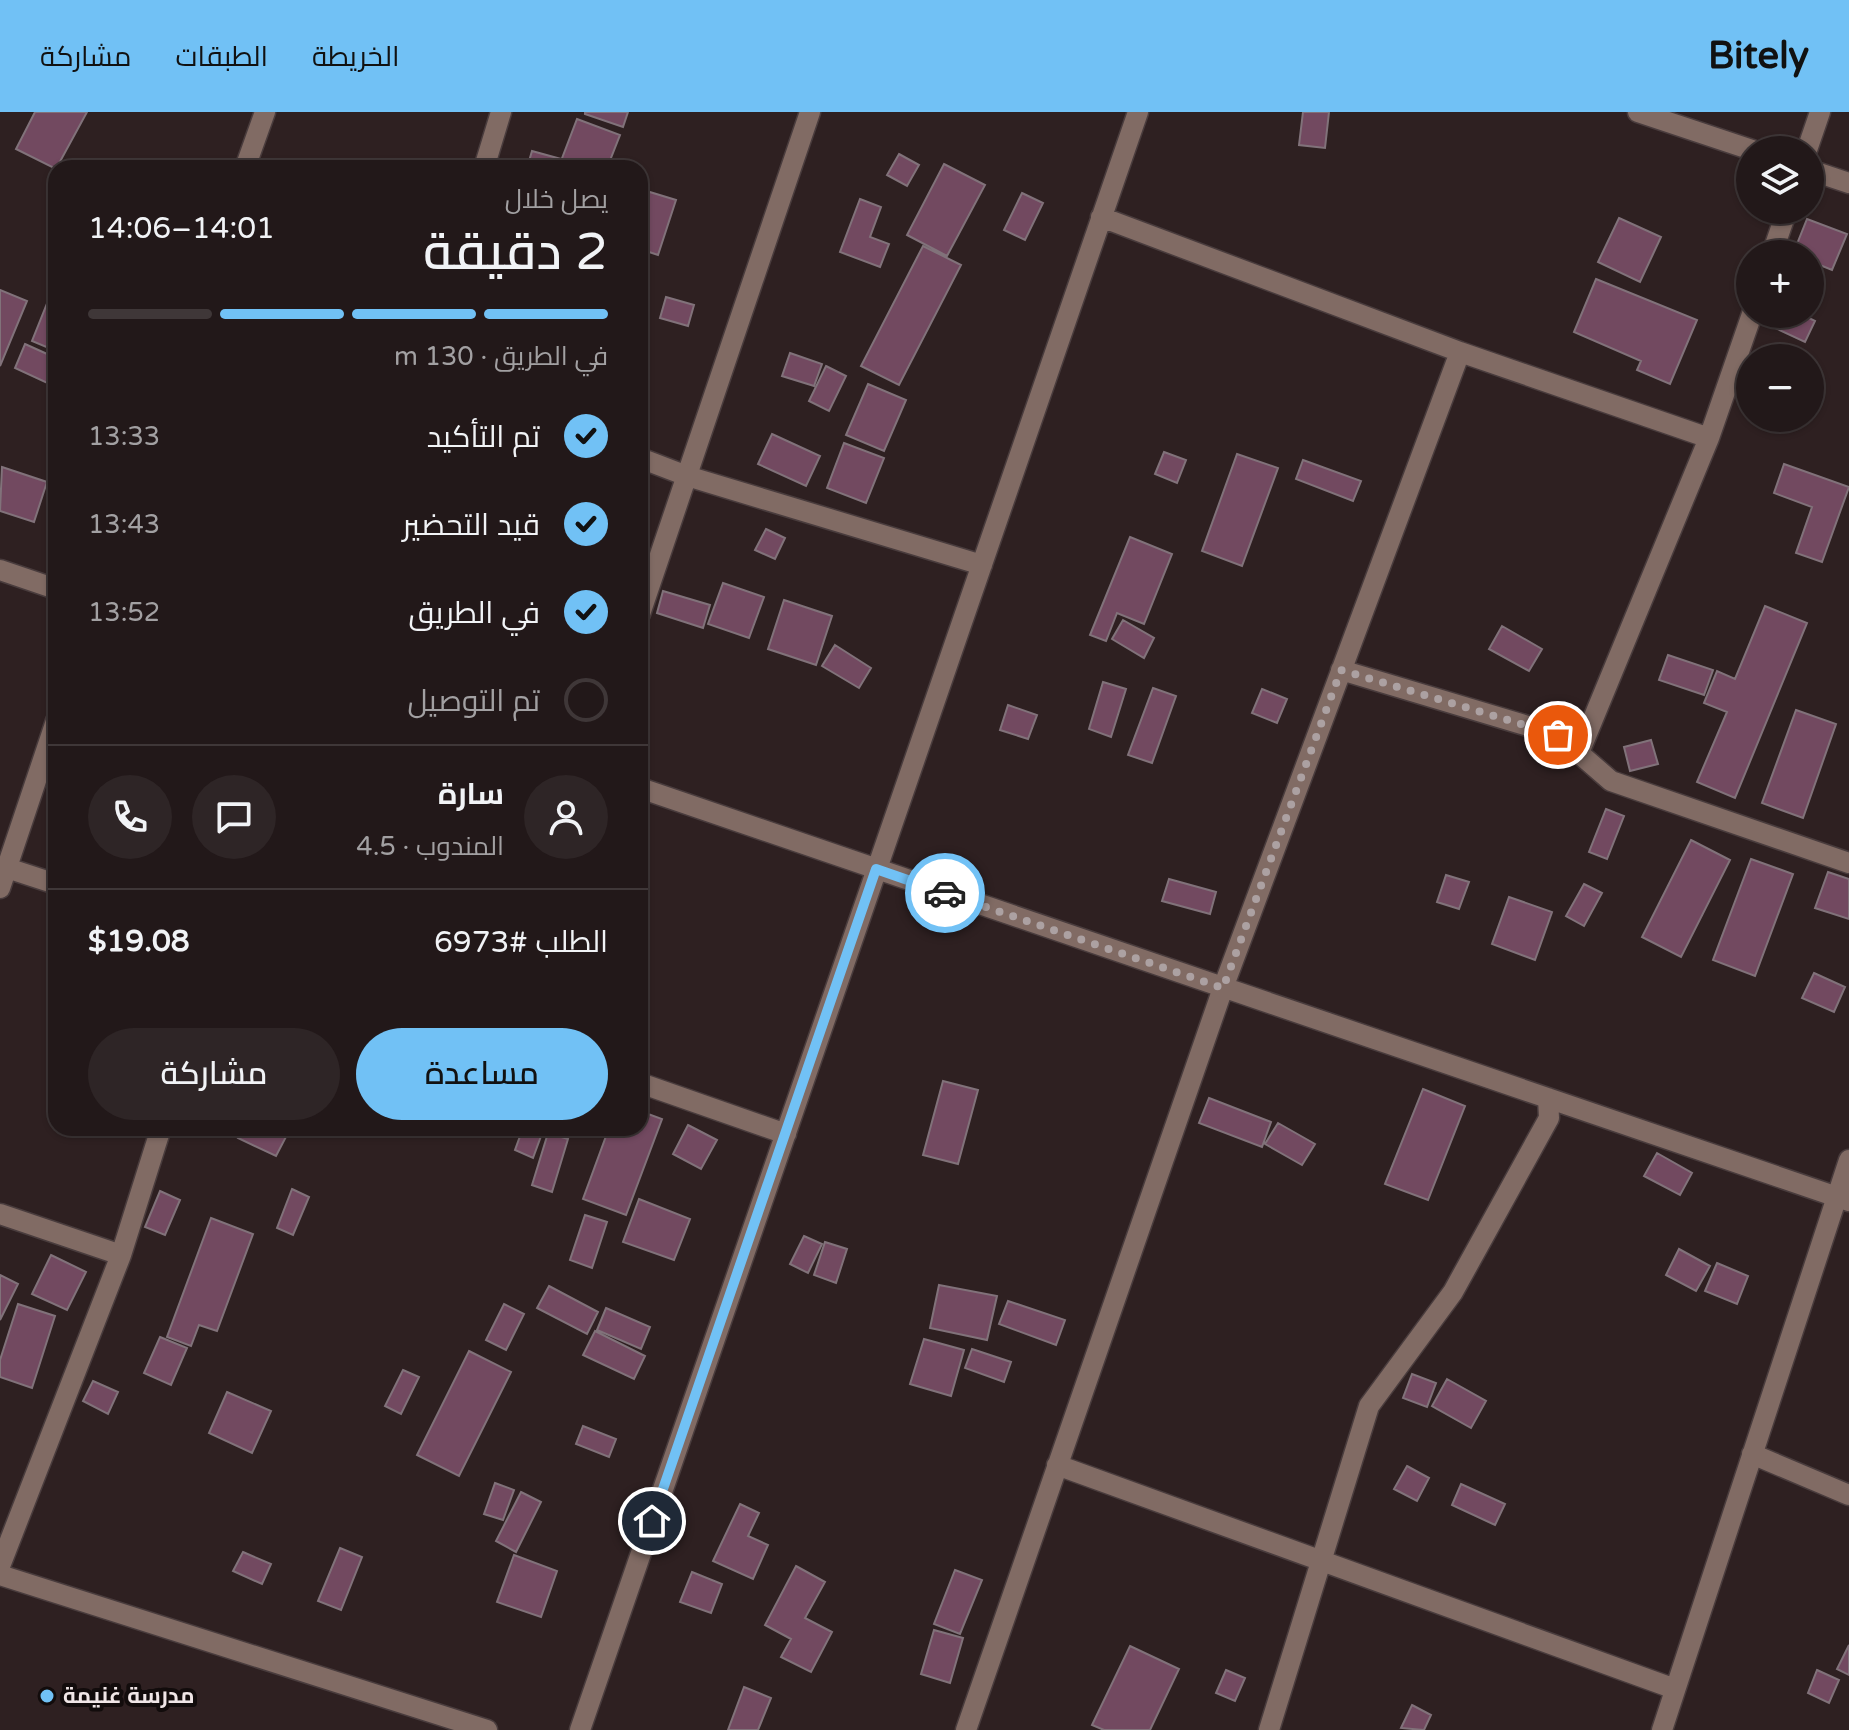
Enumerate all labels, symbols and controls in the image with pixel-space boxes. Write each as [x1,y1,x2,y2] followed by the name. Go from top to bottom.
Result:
[1708,33,1809,79] text: Bitely
[40,40,131,74] text: مشاركة
[175,40,268,74] text: الطبقات
[312,40,399,74] text: الخريطة
[1736,136,1824,432] map controls
[1736,136,1824,224] button: layers
[505,184,608,215] text: يصل خلال
[88,210,275,247] text: 14:01–14:06
[423,221,608,284] text: 2 دقيقة
[1736,240,1824,328] button: +
[394,341,608,372] text: في الطريق · 130 m
[1736,344,1824,432] button: −
[564,414,608,458] icon: check
[427,419,540,456] text: تم التأكيد
[88,421,160,452] text: 13:33
[564,502,608,546] icon: check
[402,507,540,544] text: قيد التحضير
[88,509,160,540] text: 13:43
[564,590,608,634] icon: check
[408,595,540,632] text: في الطريق
[88,597,160,628] text: 13:52
[408,683,540,720] text: تم التوصيل
[1524,701,1592,769] pin
[1536,713,1580,757] icon: bag
[88,775,172,859] button: phone
[192,775,276,859] button: chat
[524,775,608,859] button: person
[438,776,504,813] text: سارة
[356,831,504,862] text: المندوب · 4.5
[905,853,985,933] courier
[923,871,967,915] icon: car
[88,923,190,960] text: $19.08
[434,924,608,961] text: الطلب #6973
[88,1028,340,1120] button: مشاركة
[356,1028,608,1120] button: مساعدة
[618,1487,686,1555] pin
[630,1499,674,1543] icon: home
[63,1683,195,1709] place label: مدرسة غنيمة
[38,1687,56,1705] marker: مدرسة غنيمة

